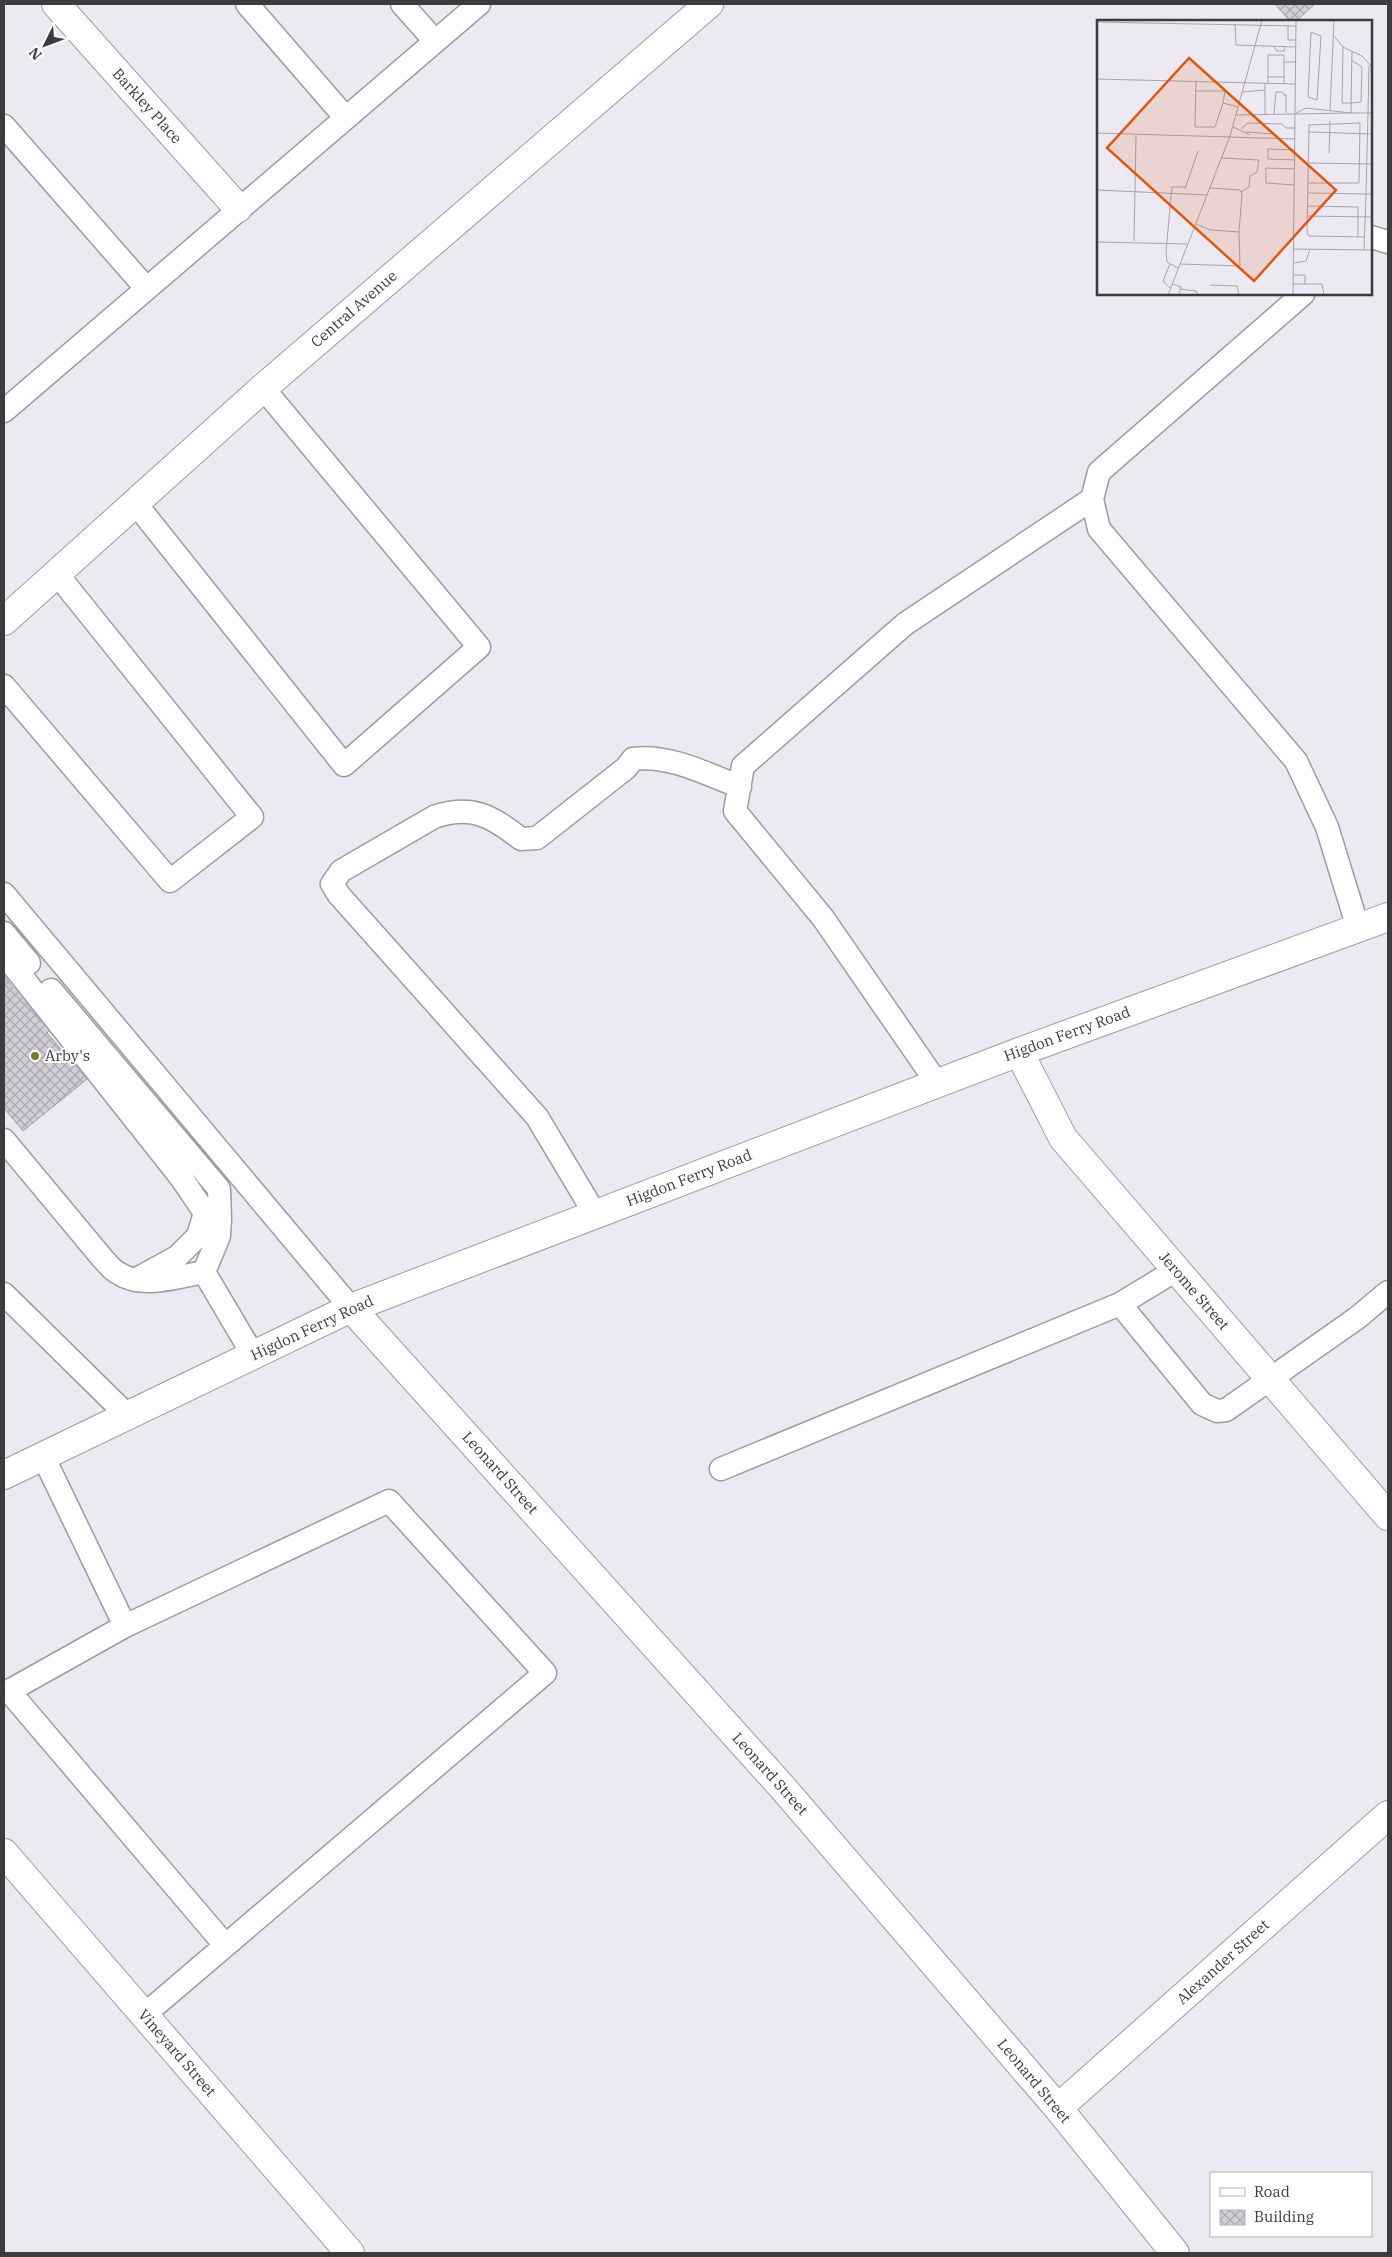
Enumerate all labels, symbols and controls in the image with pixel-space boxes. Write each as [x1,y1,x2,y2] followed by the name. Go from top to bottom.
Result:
[20,20,70,70] north arrow
[1097,20,1372,295] inset map
[25,44,46,64] text: N
[108,64,186,147] street label: Barkley Place
[307,266,401,351] street label: Central Avenue
[1001,1002,1133,1065] street label: Higdon Ferry Road
[45,1046,90,1065] place label: Arby's
[29,1050,41,1062] marker: Arby's
[623,1145,754,1210] street label: Higdon Ferry Road
[1155,1248,1234,1334] street label: Jerome Street
[247,1291,376,1364] street label: Higdon Ferry Road
[458,1427,542,1518] street label: Leonard Street
[728,1728,812,1819] street label: Leonard Street
[1172,1915,1273,2008] street label: Alexander Street
[134,2005,220,2100] street label: Vineyard Street
[993,2035,1075,2127] street label: Leonard Street
[1210,2172,1372,2237] legend
[1254,2182,1290,2201] text: Road
[1254,2207,1314,2226] text: Building

